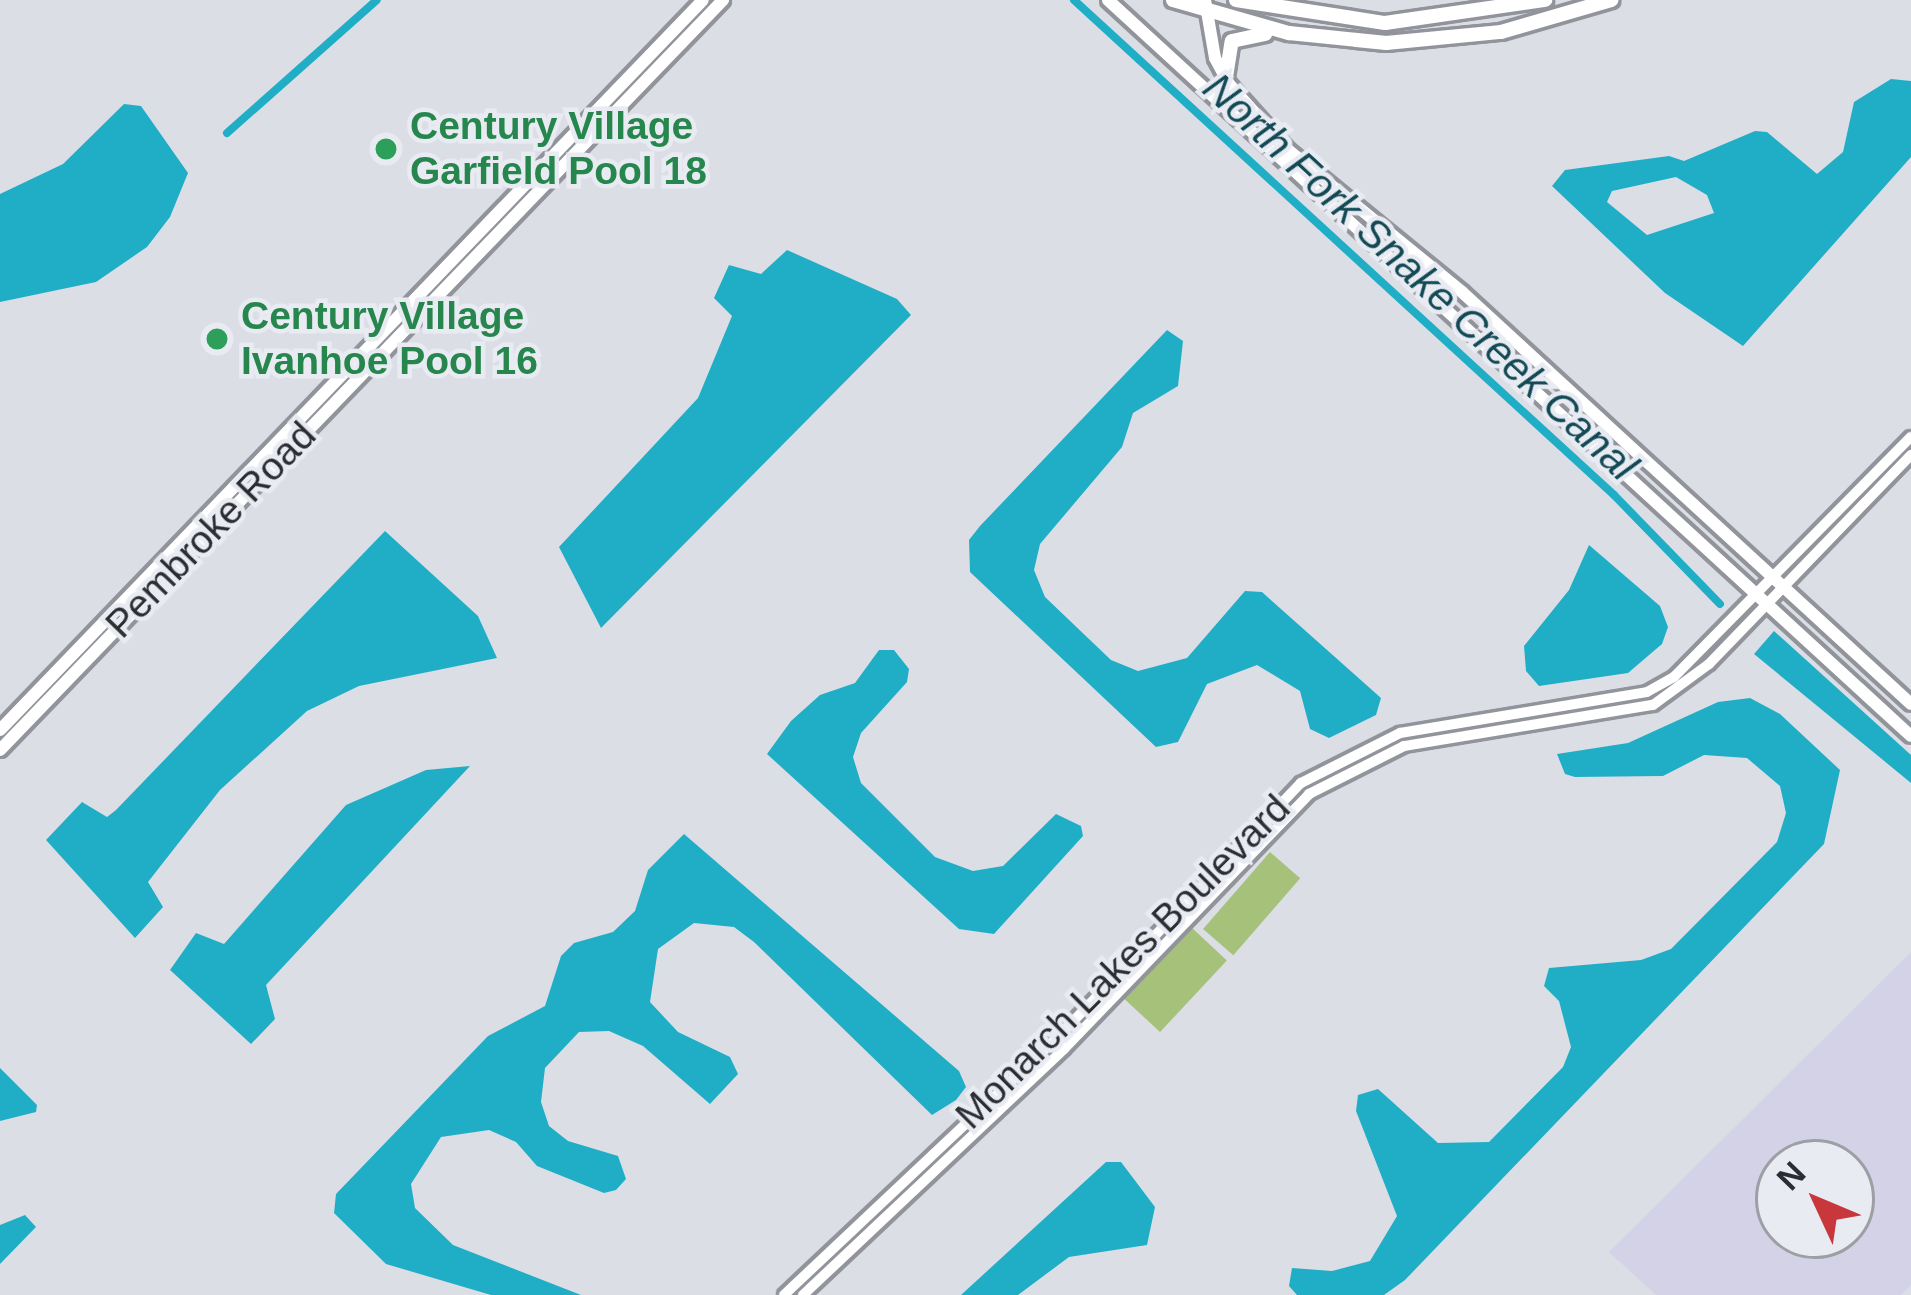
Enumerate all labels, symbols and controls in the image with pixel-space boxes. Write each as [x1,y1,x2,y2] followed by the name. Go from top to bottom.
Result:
[1193,63,1647,491] water label: North Fork Snake Creek Canal
[410,104,707,195] place label: Century Village Garfield Pool 18
[373,136,399,162] marker: Century Village Garfield Pool 18
[241,294,538,385] place label: Century Village Ivanhoe Pool 16
[204,326,230,352] marker: Century Village Ivanhoe Pool 16
[96,412,326,648] street label: Pembroke Road
[946,785,1300,1139] street label: Monarch Lakes Boulevard
[1755,1139,1875,1259] north arrow
[1769,1154,1812,1197] text: N

